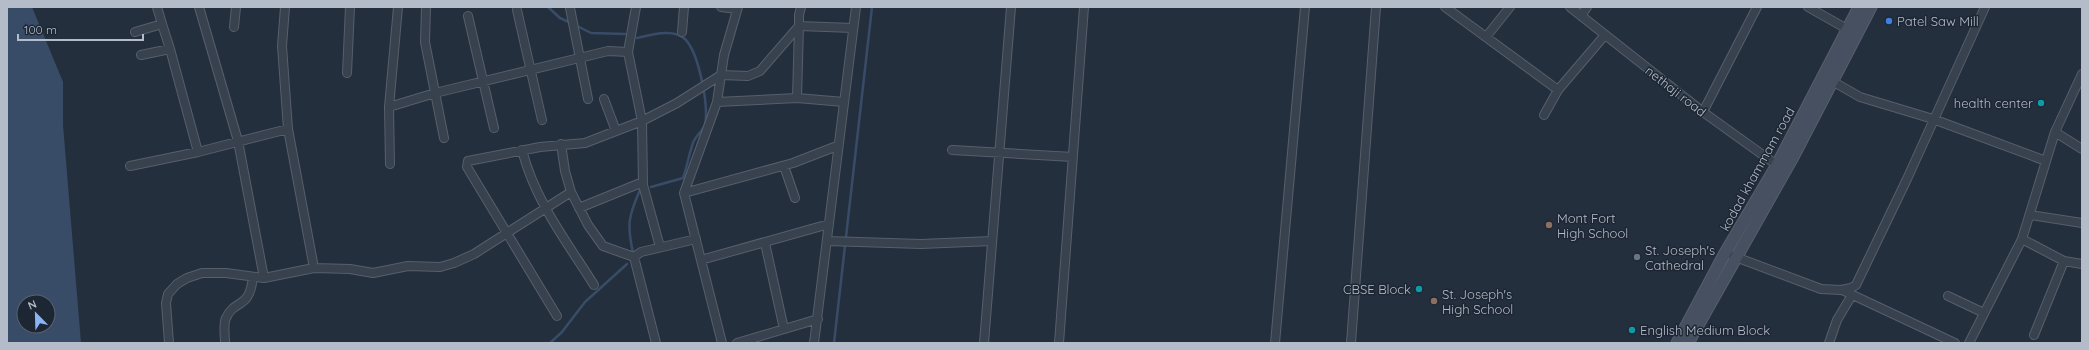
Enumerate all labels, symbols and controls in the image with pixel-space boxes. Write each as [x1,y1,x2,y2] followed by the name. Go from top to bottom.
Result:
[1897,13,1979,29] place label: Patel Saw Mill
[18,16,143,42] scale bar
[1884,16,1894,26] marker: Patel Saw Mill
[24,22,57,37] text: 100 m
[1642,62,1710,120] street label: nethaji road
[1954,95,2033,111] place label: health center
[2036,98,2046,108] marker: health center
[1716,104,1798,234] street label: kodad khammam road
[1557,210,1628,241] place label: Mont Fort High School
[1544,220,1554,230] marker: Mont Fort High School
[1645,242,1715,273] place label: St. Joseph's Cathedral
[1632,252,1642,262] marker: St. Joseph's Cathedral
[1343,281,1411,297] place label: CBSE Block
[1414,284,1424,294] marker: CBSE Block
[1442,286,1513,317] place label: St. Joseph's High School
[16,294,56,334] north arrow
[1429,296,1439,306] marker: St. Joseph's High School
[26,297,39,313] text: N
[1640,322,1770,338] place label: English Medium Block
[1627,325,1637,335] marker: English Medium Block

